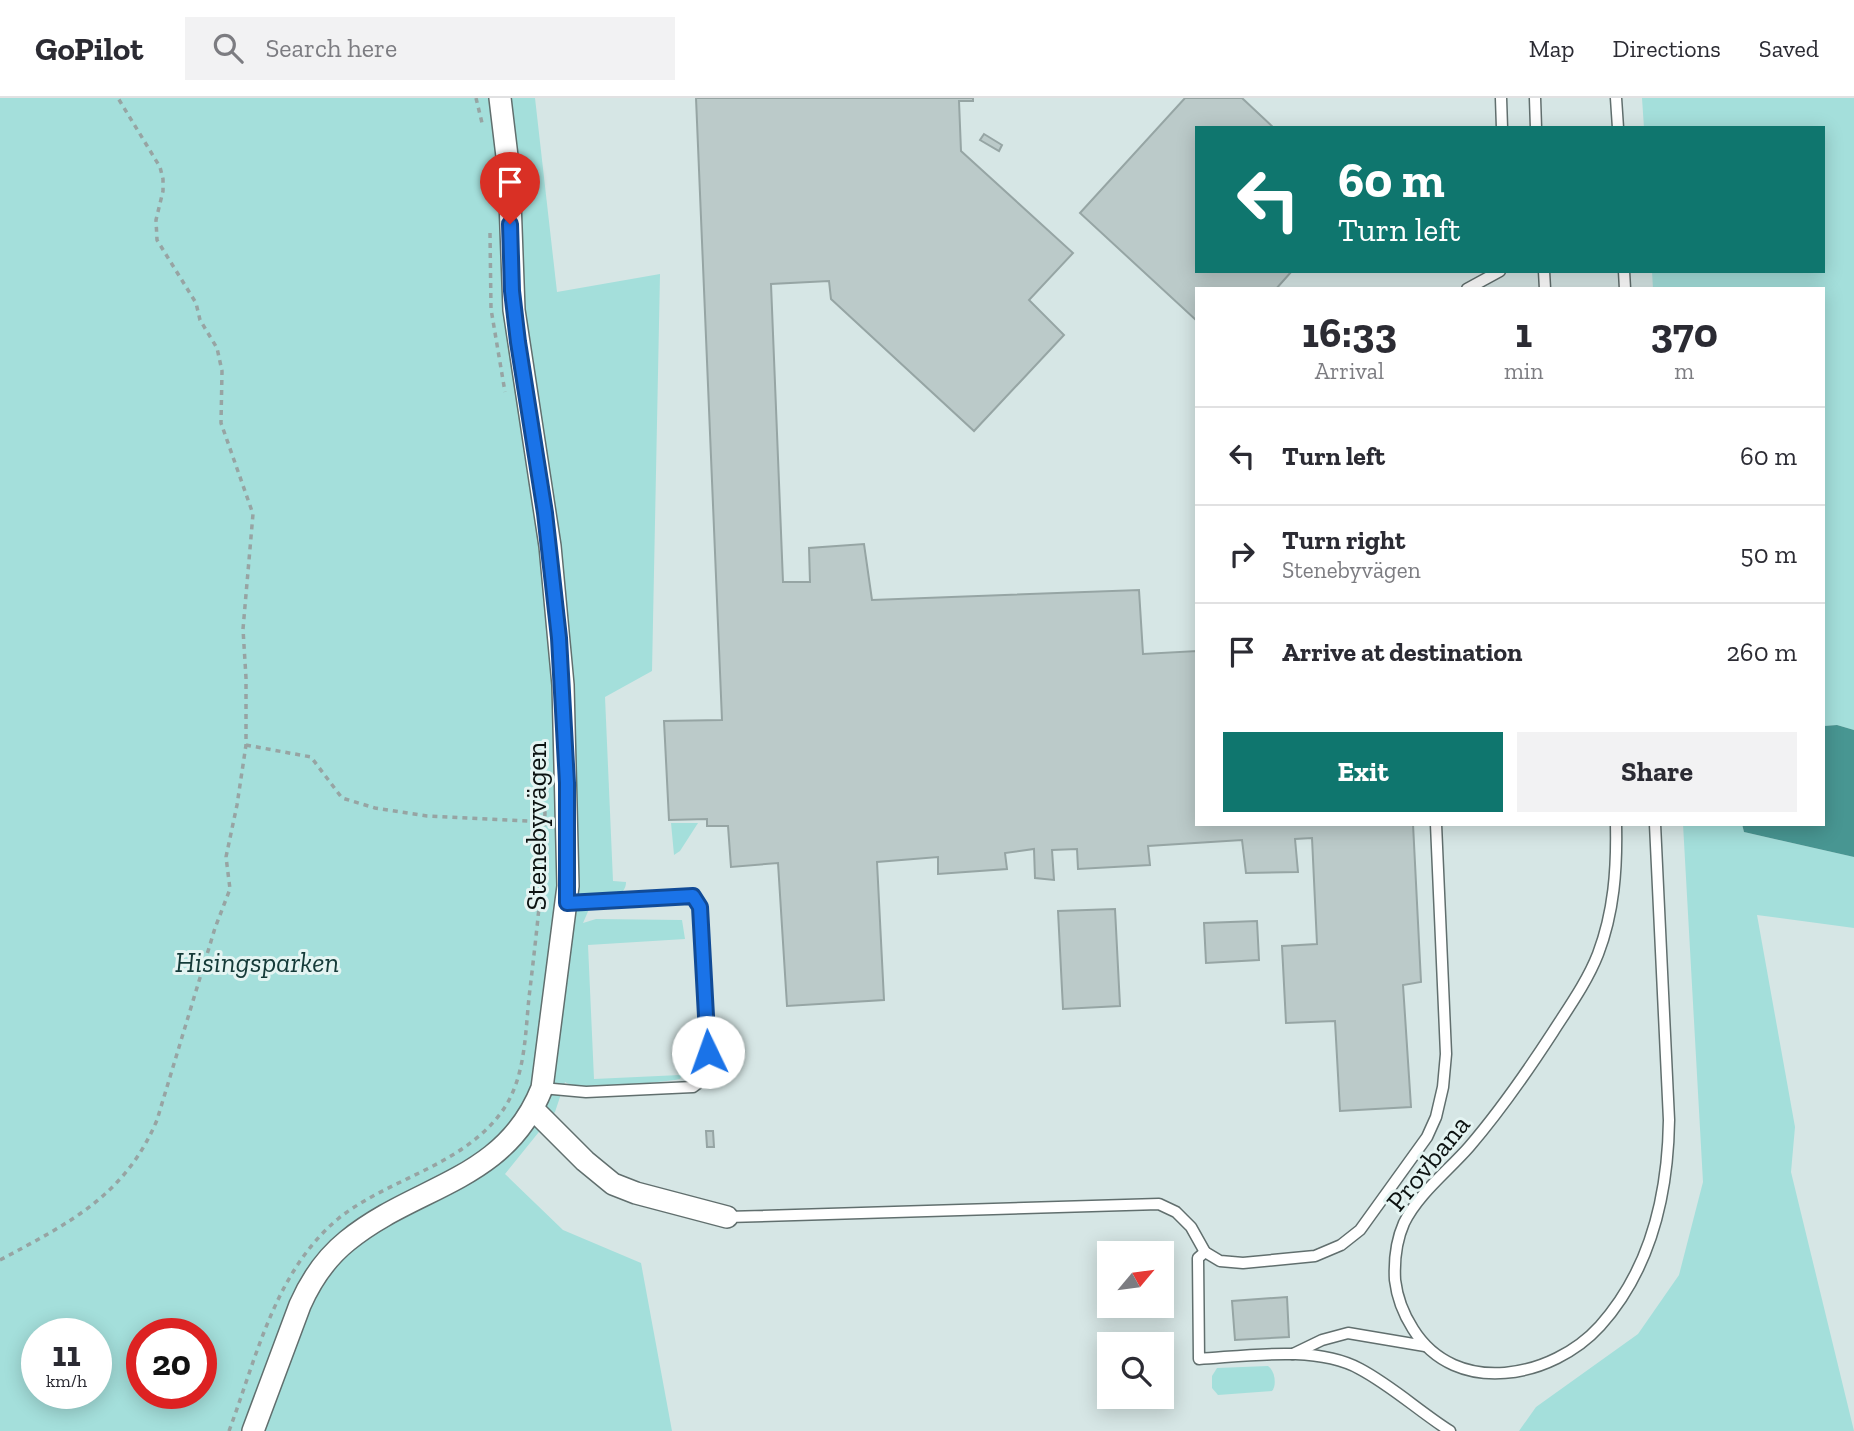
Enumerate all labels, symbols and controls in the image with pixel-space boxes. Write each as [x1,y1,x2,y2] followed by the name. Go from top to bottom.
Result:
[185,17,675,80] search box
[35,29,143,68] text: GoPilot
[209,29,247,67] icon: search
[265,32,397,64] text: Search here
[1529,34,1575,63] text: Map
[1613,34,1721,63] text: Directions
[1759,34,1819,63] text: Saved
[1338,151,1445,210] text: 60 m
[480,152,540,224] pin
[1223,154,1314,245] icon: left
[491,163,529,201] icon: arrive
[1338,211,1460,249] text: Turn left
[1302,307,1397,358] text: 16:33
[1515,307,1532,358] text: 1
[1650,307,1718,358] text: 370
[1315,357,1384,385] text: Arrival
[1504,357,1543,385] text: min
[1674,357,1694,385] text: m
[1223,437,1261,475] icon: left
[1282,440,1385,472] text: Turn left
[1740,440,1797,472] text: 60 m
[1282,524,1405,556] text: Turn right
[1223,535,1261,573] icon: right
[1740,538,1797,570] text: 50 m
[1282,556,1421,584] text: Stenebyvägen
[1223,633,1261,671] icon: arrive
[1282,636,1522,668] text: Arrive at destination
[1726,636,1797,668] text: 260 m
[1223,732,1503,812] button: Exit
[1517,732,1797,812] button: Share
[520,742,553,910] street label: Stenebyvägen
[175,946,339,979] park label: Hisingsparken
[671,1015,745,1089] position arrow
[1379,1108,1477,1218] street label: Provbana
[1097,1241,1174,1318] north arrow
[1097,1241,1174,1409] map controls
[126,1318,217,1409] speed limit sign: 20
[1097,1332,1174,1409] button: search
[52,1333,81,1375] text: 11
[46,1370,87,1392] text: km/h

